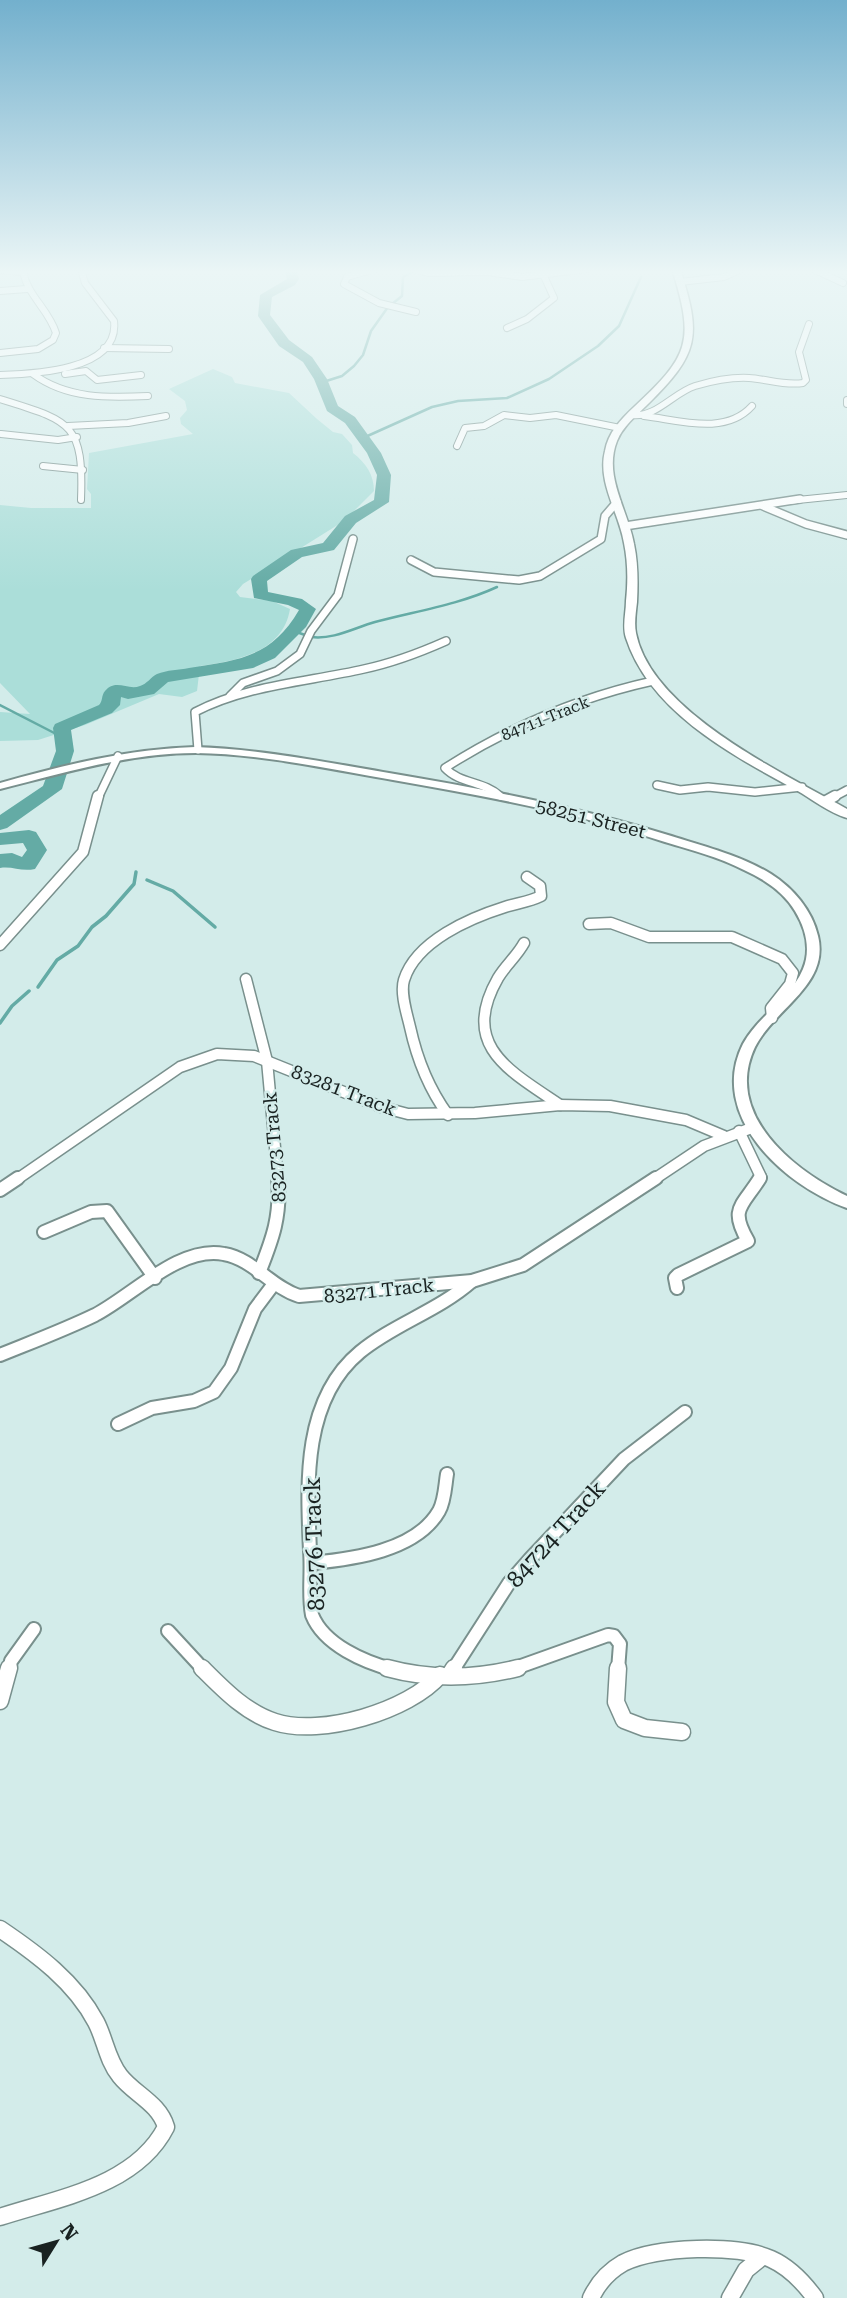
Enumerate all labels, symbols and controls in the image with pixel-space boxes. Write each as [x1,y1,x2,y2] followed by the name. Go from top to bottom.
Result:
[498,692,592,745] street label: 84711 Track
[534,794,648,843] street label: 58251 Street
[288,1060,400,1121] street label: 83281 Track
[258,1091,291,1203] street label: 83273 Track
[323,1273,435,1308] street label: 83271 Track
[501,1475,612,1593] street label: 84724 Track
[299,1476,330,1612] street label: 83276 Track
[21,2207,91,2277] north arrow
[56,2219,83,2245] text: N

